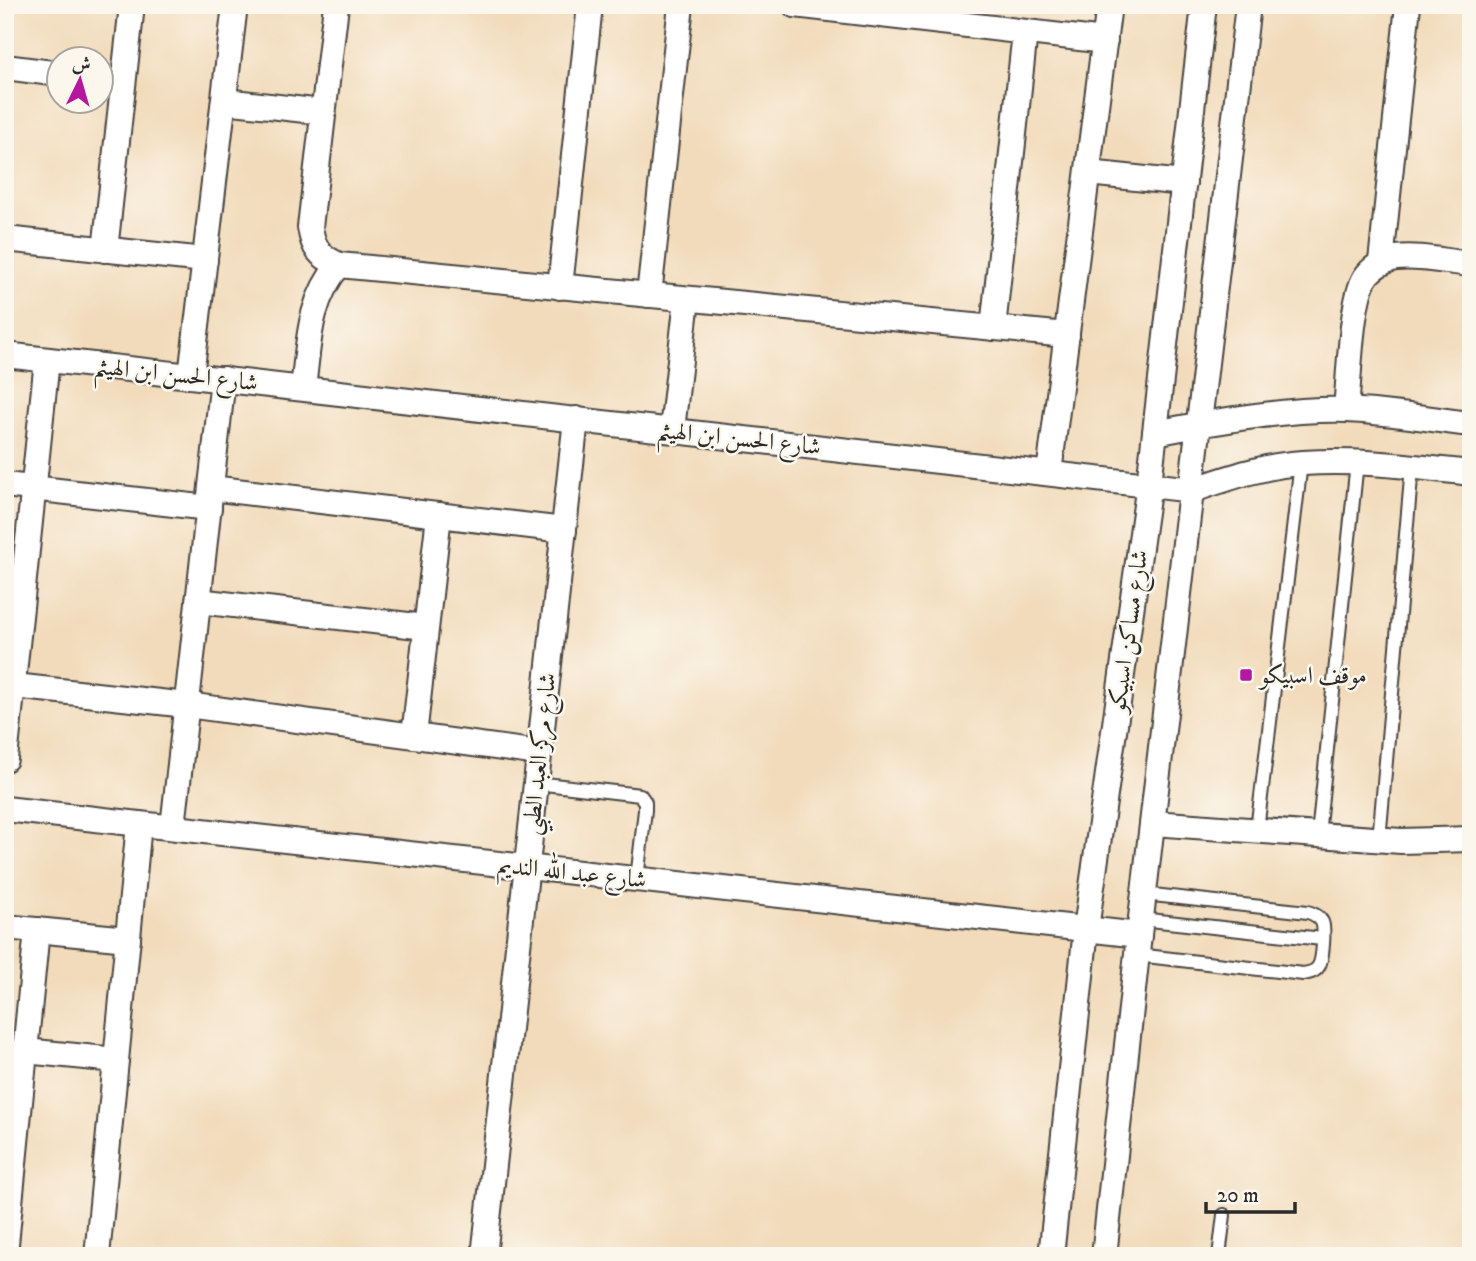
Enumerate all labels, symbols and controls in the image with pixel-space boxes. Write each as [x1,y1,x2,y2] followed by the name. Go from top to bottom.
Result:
[46,46,116,116] north arrow
[71,52,92,77] text: ش
[92,351,259,406] street label: شارع الحسن ابن الهيثم
[655,415,822,470] street label: شارع الحسن ابن الهيثم
[1102,548,1159,717] street label: شارع مساكن اسبيكو
[1258,661,1367,691] place label: موقف اسبيكو
[1238,667,1254,683] marker: موقف اسبيكو
[517,671,569,837] street label: شارع مركز العبد الطبي
[495,845,648,901] street label: شارع عبد الله النديم
[1206,1170,1296,1214] scale bar
[1217,1183,1259,1209] text: 20 m

